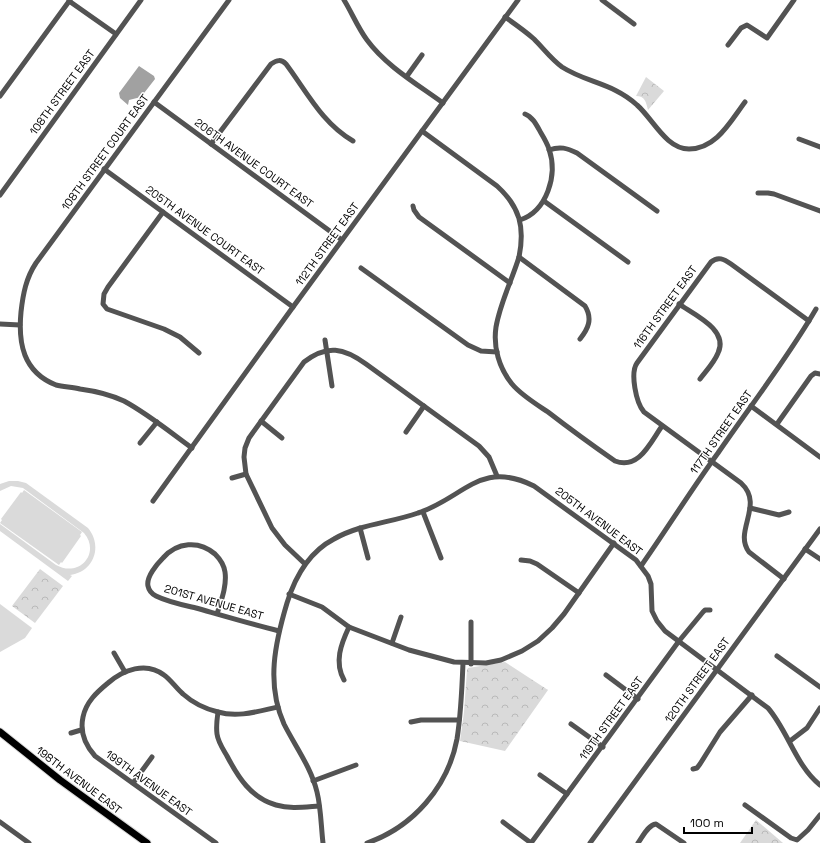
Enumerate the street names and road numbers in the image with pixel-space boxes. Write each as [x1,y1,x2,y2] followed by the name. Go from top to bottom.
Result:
[26,46,98,137] street label: 108TH STREET EAST
[58,91,152,213] street label: 108TH STREET COURT EAST
[192,115,317,211] street label: 206TH AVENUE COURT EAST
[143,182,267,278] street label: 205TH AVENUE COURT EAST
[292,199,362,288] street label: 112TH STREET EAST
[630,262,700,351] street label: 116TH STREET EAST
[687,387,755,477] street label: 117TH STREET EAST
[553,484,646,559] street label: 205TH AVENUE EAST
[163,581,266,623] street label: 201ST AVENUE EAST
[661,634,733,725] street label: 120TH STREET EAST
[576,673,646,762] street label: 119TH STREET EAST
[33,743,125,817] street label: 198TH AVENUE EAST
[103,747,195,819] street label: 199TH AVENUE EAST

